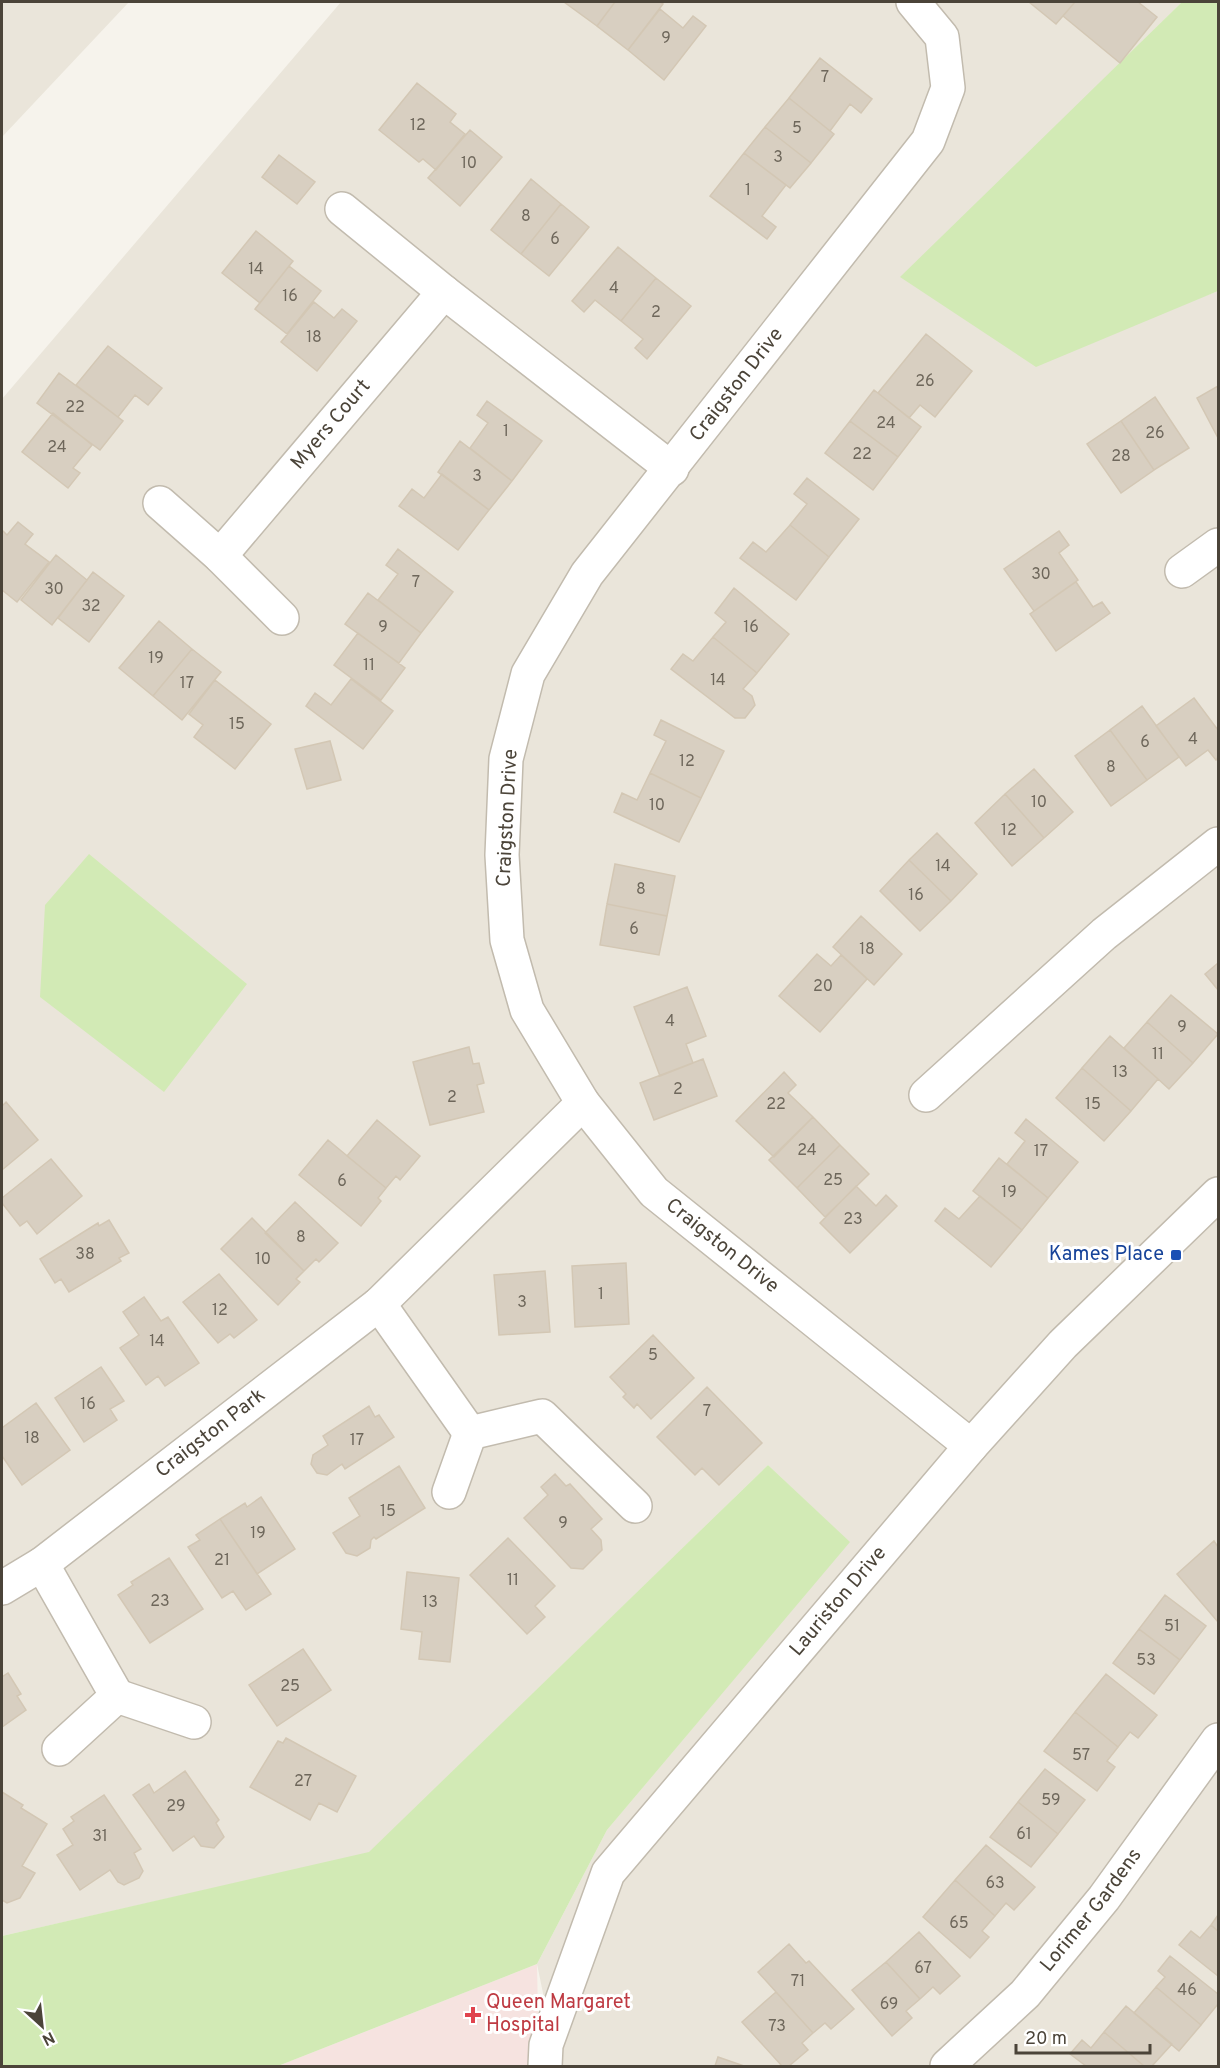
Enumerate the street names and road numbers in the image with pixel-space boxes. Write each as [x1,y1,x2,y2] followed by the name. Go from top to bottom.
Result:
[684,323,790,447] street label: Craigston Drive
[286,374,377,475] street label: Myers Court
[491,748,525,888] street label: Craigston Drive
[660,1193,784,1300] street label: Craigston Drive
[151,1383,271,1484] street label: Craigston Park
[784,1541,893,1662] street label: Lauriston Drive
[1035,1844,1148,1978] street label: Lorimer Gardens

